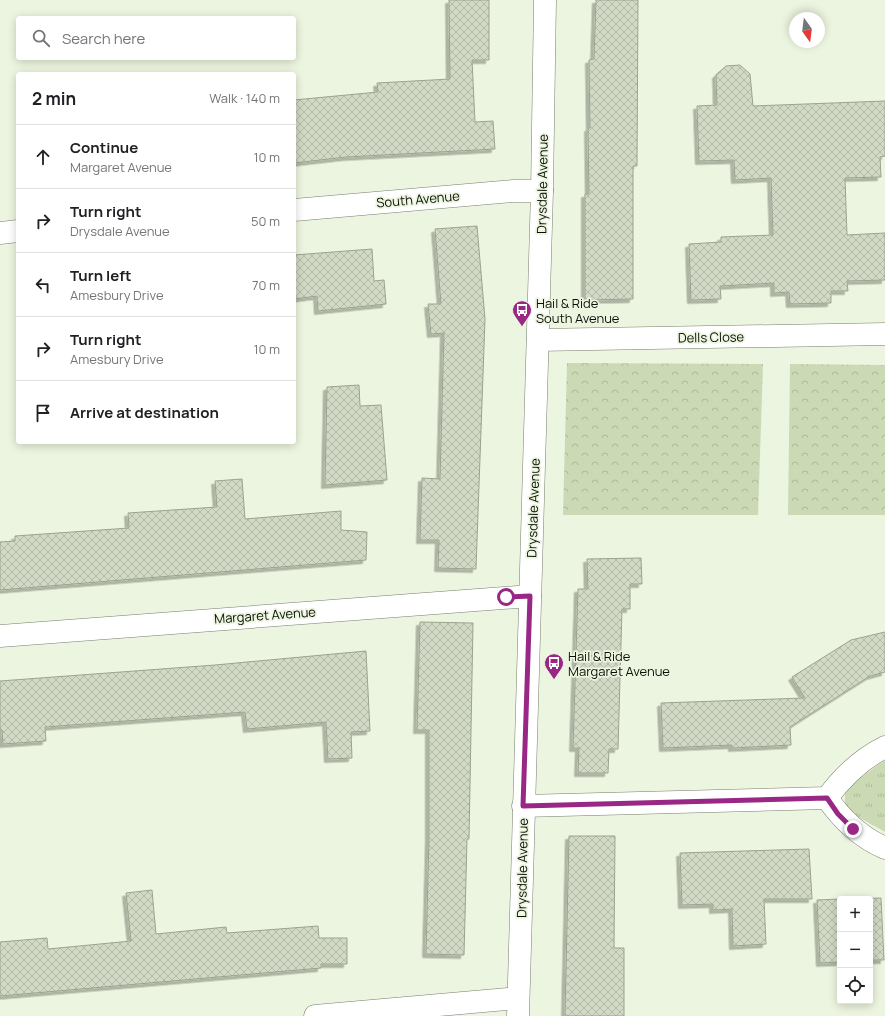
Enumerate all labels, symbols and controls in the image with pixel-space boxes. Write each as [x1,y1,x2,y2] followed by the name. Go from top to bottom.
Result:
[789,12,825,48] north arrow
[16,16,296,60] search box
[30,27,52,49] icon: search
[62,28,145,49] text: Search here
[32,87,76,110] text: 2 min
[209,89,280,107] text: Walk · 140 m
[532,134,552,234] street label: Drysdale Avenue
[70,137,138,158] text: Continue
[32,146,54,168] icon: ahead
[253,148,280,166] text: 10 m
[70,158,172,176] text: Margaret Avenue
[376,186,461,212] street label: South Avenue
[70,201,141,222] text: Turn right
[32,210,54,232] icon: right
[251,212,280,230] text: 50 m
[70,222,170,240] text: Drysdale Avenue
[70,265,132,286] text: Turn left
[32,274,54,296] icon: left
[252,276,280,294] text: 70 m
[70,286,164,304] text: Amesbury Drive
[536,294,620,327] place label: Hail & Ride South Avenue
[511,299,533,327] bus stop icon: Hail & Ride South Avenue
[678,327,745,347] street label: Dells Close
[70,329,141,350] text: Turn right
[32,338,54,360] icon: right
[253,340,280,358] text: 10 m
[70,350,164,368] text: Amesbury Drive
[32,402,54,424] icon: arrive
[70,402,219,423] text: Arrive at destination
[522,457,544,558] street label: Drysdale Avenue
[497,588,515,606] route start
[214,602,317,628] street label: Margaret Avenue
[568,647,670,680] place label: Hail & Ride Margaret Avenue
[543,652,565,680] bus stop icon: Hail & Ride Margaret Avenue
[512,818,532,918] street label: Drysdale Avenue
[844,820,862,838] route end
[837,896,873,1004] map controls
[837,896,873,932] button: +
[837,932,873,968] button: −
[837,968,873,1004] button: locate

